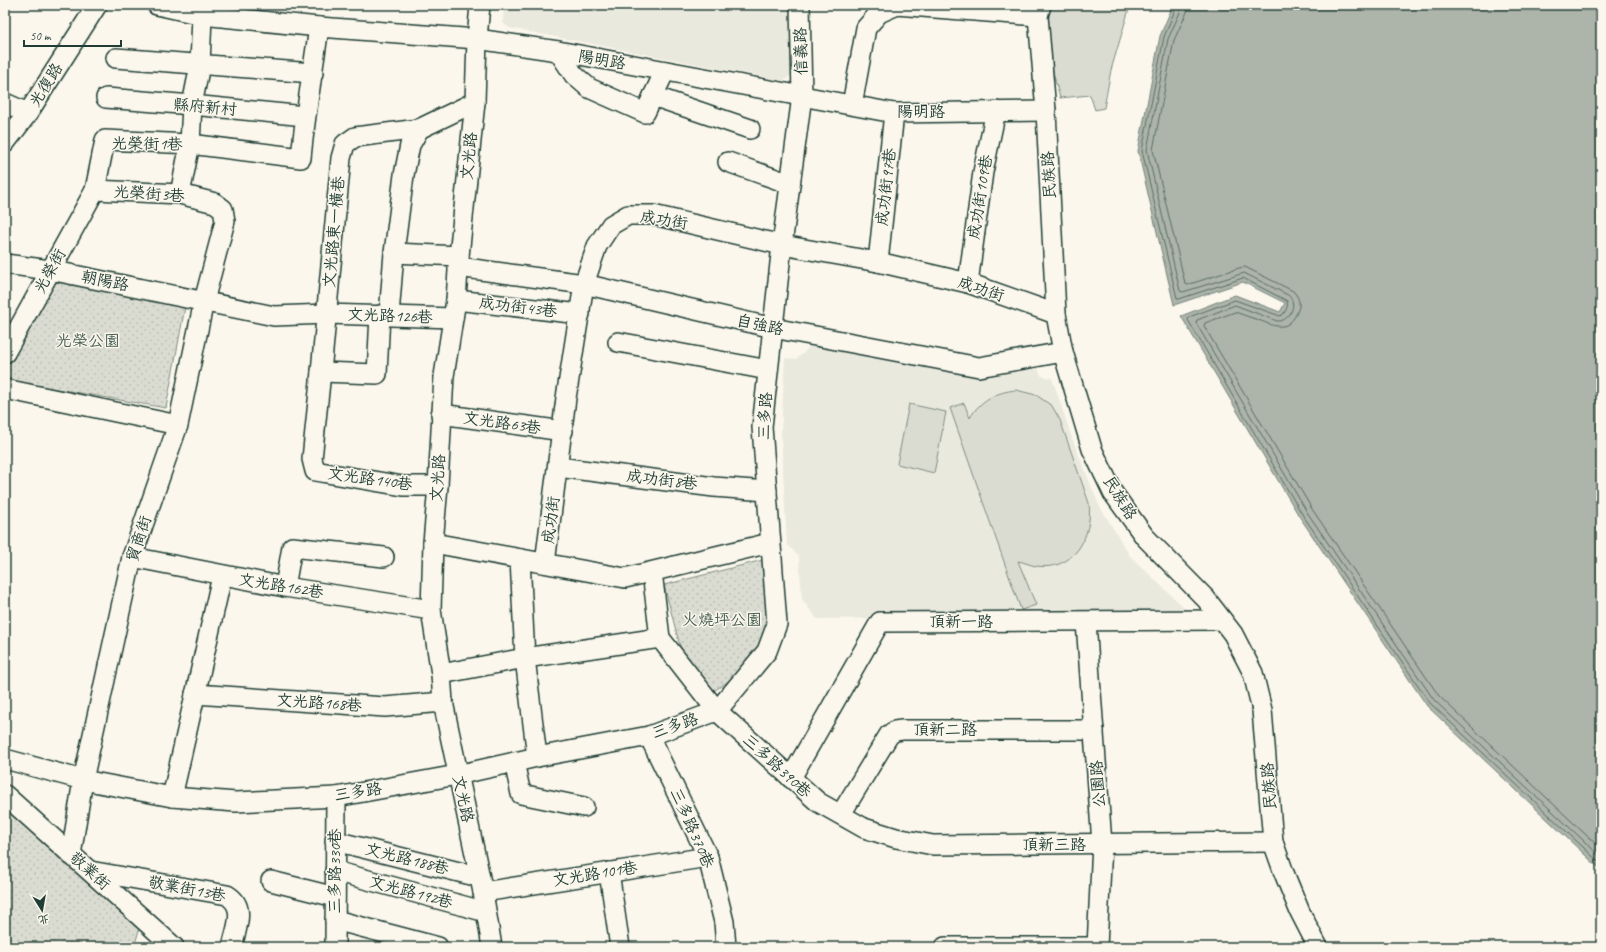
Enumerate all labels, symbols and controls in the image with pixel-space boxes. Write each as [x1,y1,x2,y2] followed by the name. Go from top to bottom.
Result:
[24,22,121,48] scale bar
[791,27,811,75] street label: 信義路
[30,28,52,44] text: 50 m
[577,46,627,74] street label: 陽明路
[25,59,67,111] street label: 光復路
[172,94,238,120] street label: 縣府新村
[897,102,945,122] street label: 陽明路
[457,131,481,181] street label: 文光路
[111,133,183,155] street label: 光榮街1巷
[872,147,900,227] street label: 成功街97巷
[1038,151,1060,199] street label: 民族路
[963,153,997,241] street label: 成功街109巷
[319,175,349,289] street label: 文光路東一橫巷
[113,182,185,206] street label: 光榮街3巷
[639,206,689,234] street label: 成功街
[30,245,70,297] street label: 光榮街
[80,267,130,295] street label: 朝陽路
[955,272,1007,306] street label: 成功街
[478,292,558,322] street label: 成功街43巷
[347,305,433,327] street label: 文光路126巷
[734,310,786,340] street label: 自強路
[56,331,120,351] park label: 光榮公園
[754,392,776,440] street label: 三多路
[462,408,542,438] street label: 文光路63巷
[426,453,450,503] street label: 文光路
[326,463,414,495] street label: 文光路140巷
[625,466,699,494] street label: 成功街8巷
[1099,472,1141,524] street label: 民族路
[538,495,564,545] street label: 成功街
[122,513,156,565] street label: 貿商街
[237,569,325,603] street label: 文光路162巷
[682,610,762,630] park label: 火燒坪公園
[929,612,993,632] street label: 頂新一路
[276,690,362,716] street label: 文光路168巷
[649,709,701,743] street label: 三多路
[913,720,977,740] street label: 頂新二路
[738,730,816,802] street label: 三多路390巷
[1086,759,1110,809] street label: 公園路
[1257,761,1281,811] street label: 民族路
[448,773,478,825] street label: 文光路
[333,778,383,806] street label: 三多路
[665,785,719,871] street label: 三多路370巷
[325,828,345,914] street label: 三多路330巷
[1022,835,1086,855] street label: 頂新三路
[363,839,451,879] street label: 文光路188巷
[65,848,115,894] street label: 敬業街
[551,857,639,891] street label: 文光路101巷
[367,871,455,913] street label: 文光路192巷
[147,872,227,906] street label: 敬業街13巷
[22,890,62,930] north arrow
[37,912,51,928] text: 北

